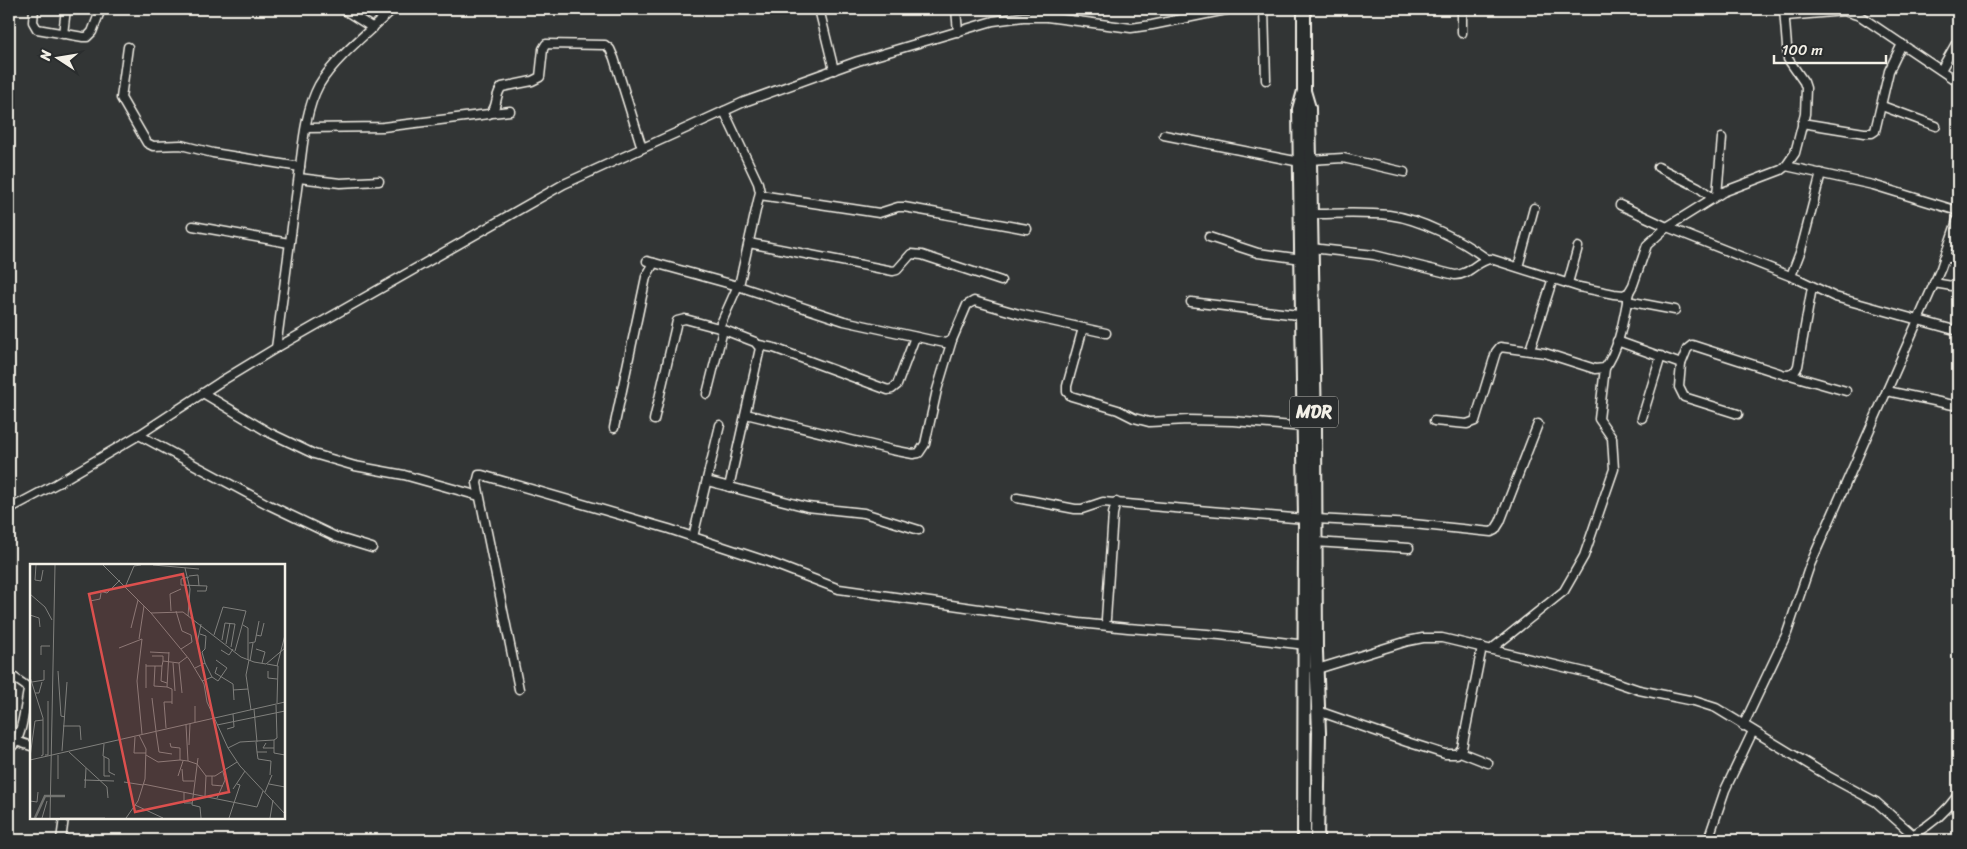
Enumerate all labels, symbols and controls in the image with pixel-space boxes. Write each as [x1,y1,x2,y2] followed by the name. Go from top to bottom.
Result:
[32,32,82,82] north arrow
[1774,32,1887,64] scale bar
[1782,37,1823,63] text: 100 m
[32,48,59,64] text: N
[1290,397,1338,428] road number: MDR
[30,564,285,819] inset map

